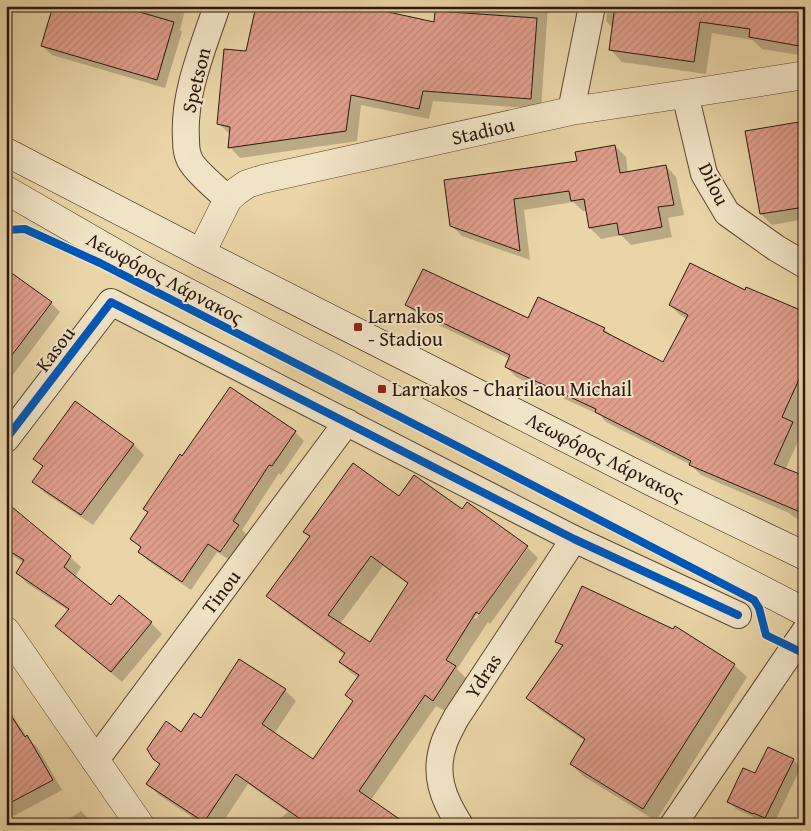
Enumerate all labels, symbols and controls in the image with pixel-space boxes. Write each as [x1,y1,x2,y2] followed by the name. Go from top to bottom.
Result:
[173,44,218,116] street label: Spetson
[449,109,517,152] street label: Stadiou
[692,157,737,210] street label: Dilou
[82,224,249,331] street label: Λεωφόρος Λάρνακος
[368,301,444,353] place label: Larnakos - Stadiou
[28,320,81,377] street label: Kasou
[352,321,364,333] marker: Larnakos - Stadiou
[392,374,632,403] place label: Larnakos - Charilaou Michail
[376,383,388,395] marker: Larnakos - Charilaou Michail
[521,404,690,509] street label: Λεωφόρος Λάρνακος
[194,563,247,620] street label: Tinou
[457,648,508,704] street label: Ydras

